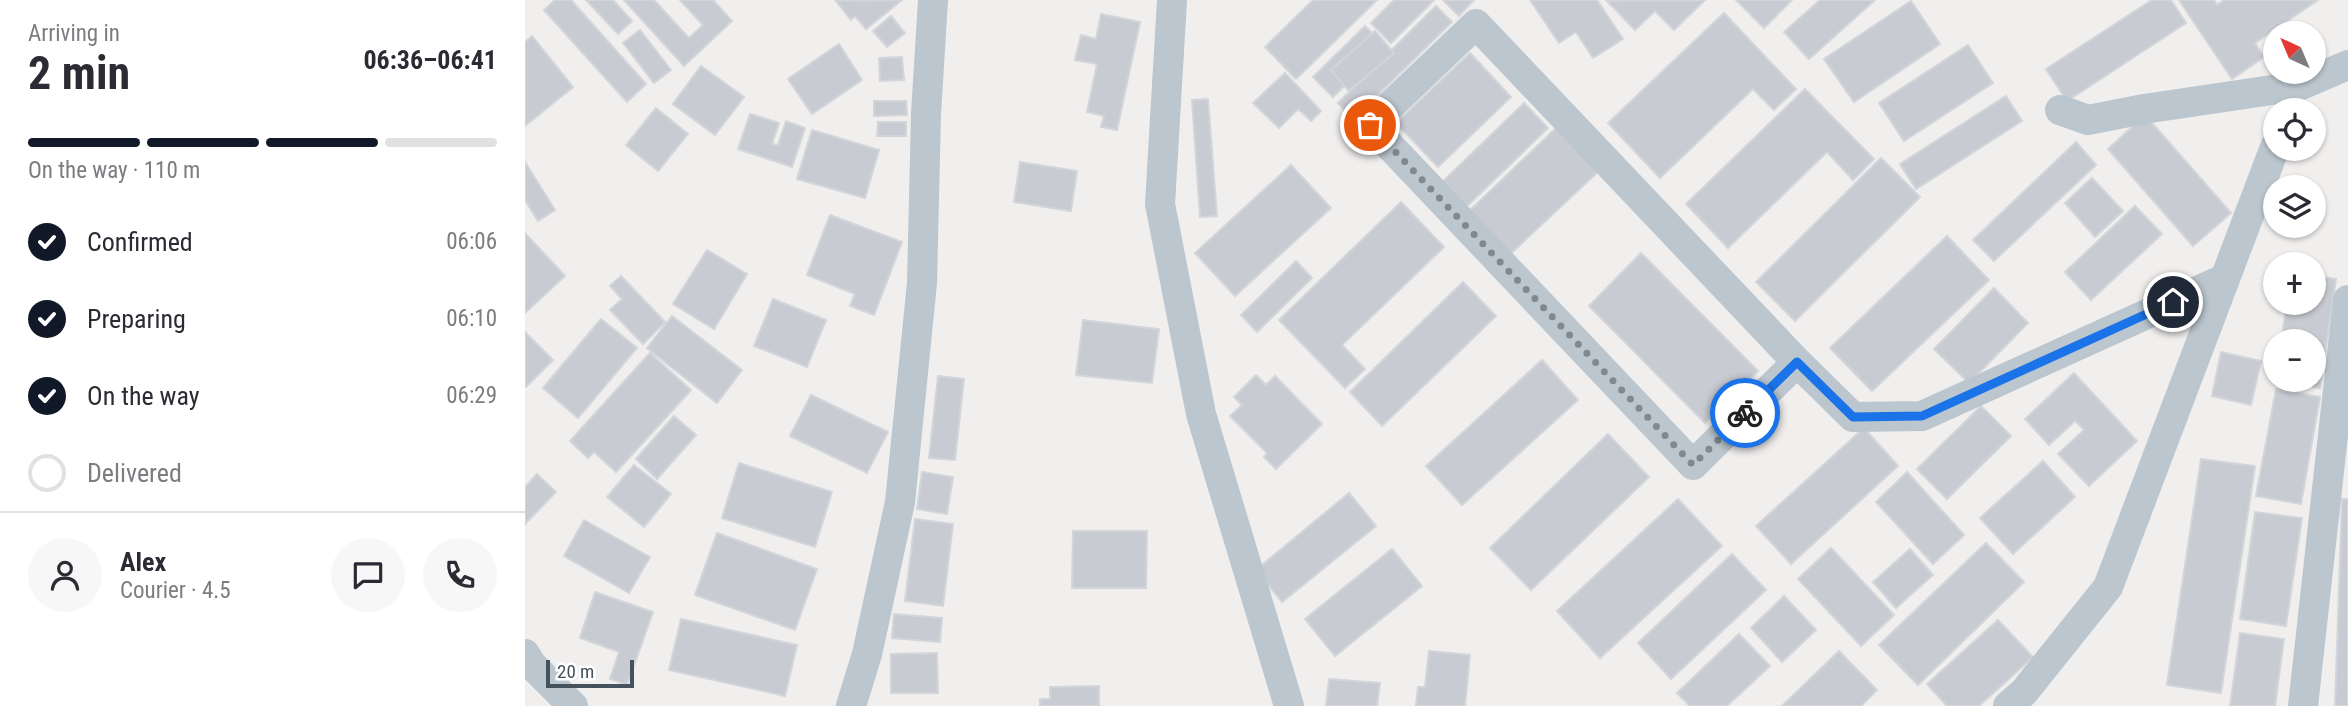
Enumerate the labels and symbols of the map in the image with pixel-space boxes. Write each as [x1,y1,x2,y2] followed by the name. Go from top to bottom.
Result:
[2263,21,2326,84] north arrow
[1340,95,1400,155] pin
[2143,272,2203,332] pin
[1710,378,1780,448] courier
[546,657,633,689] scale bar

